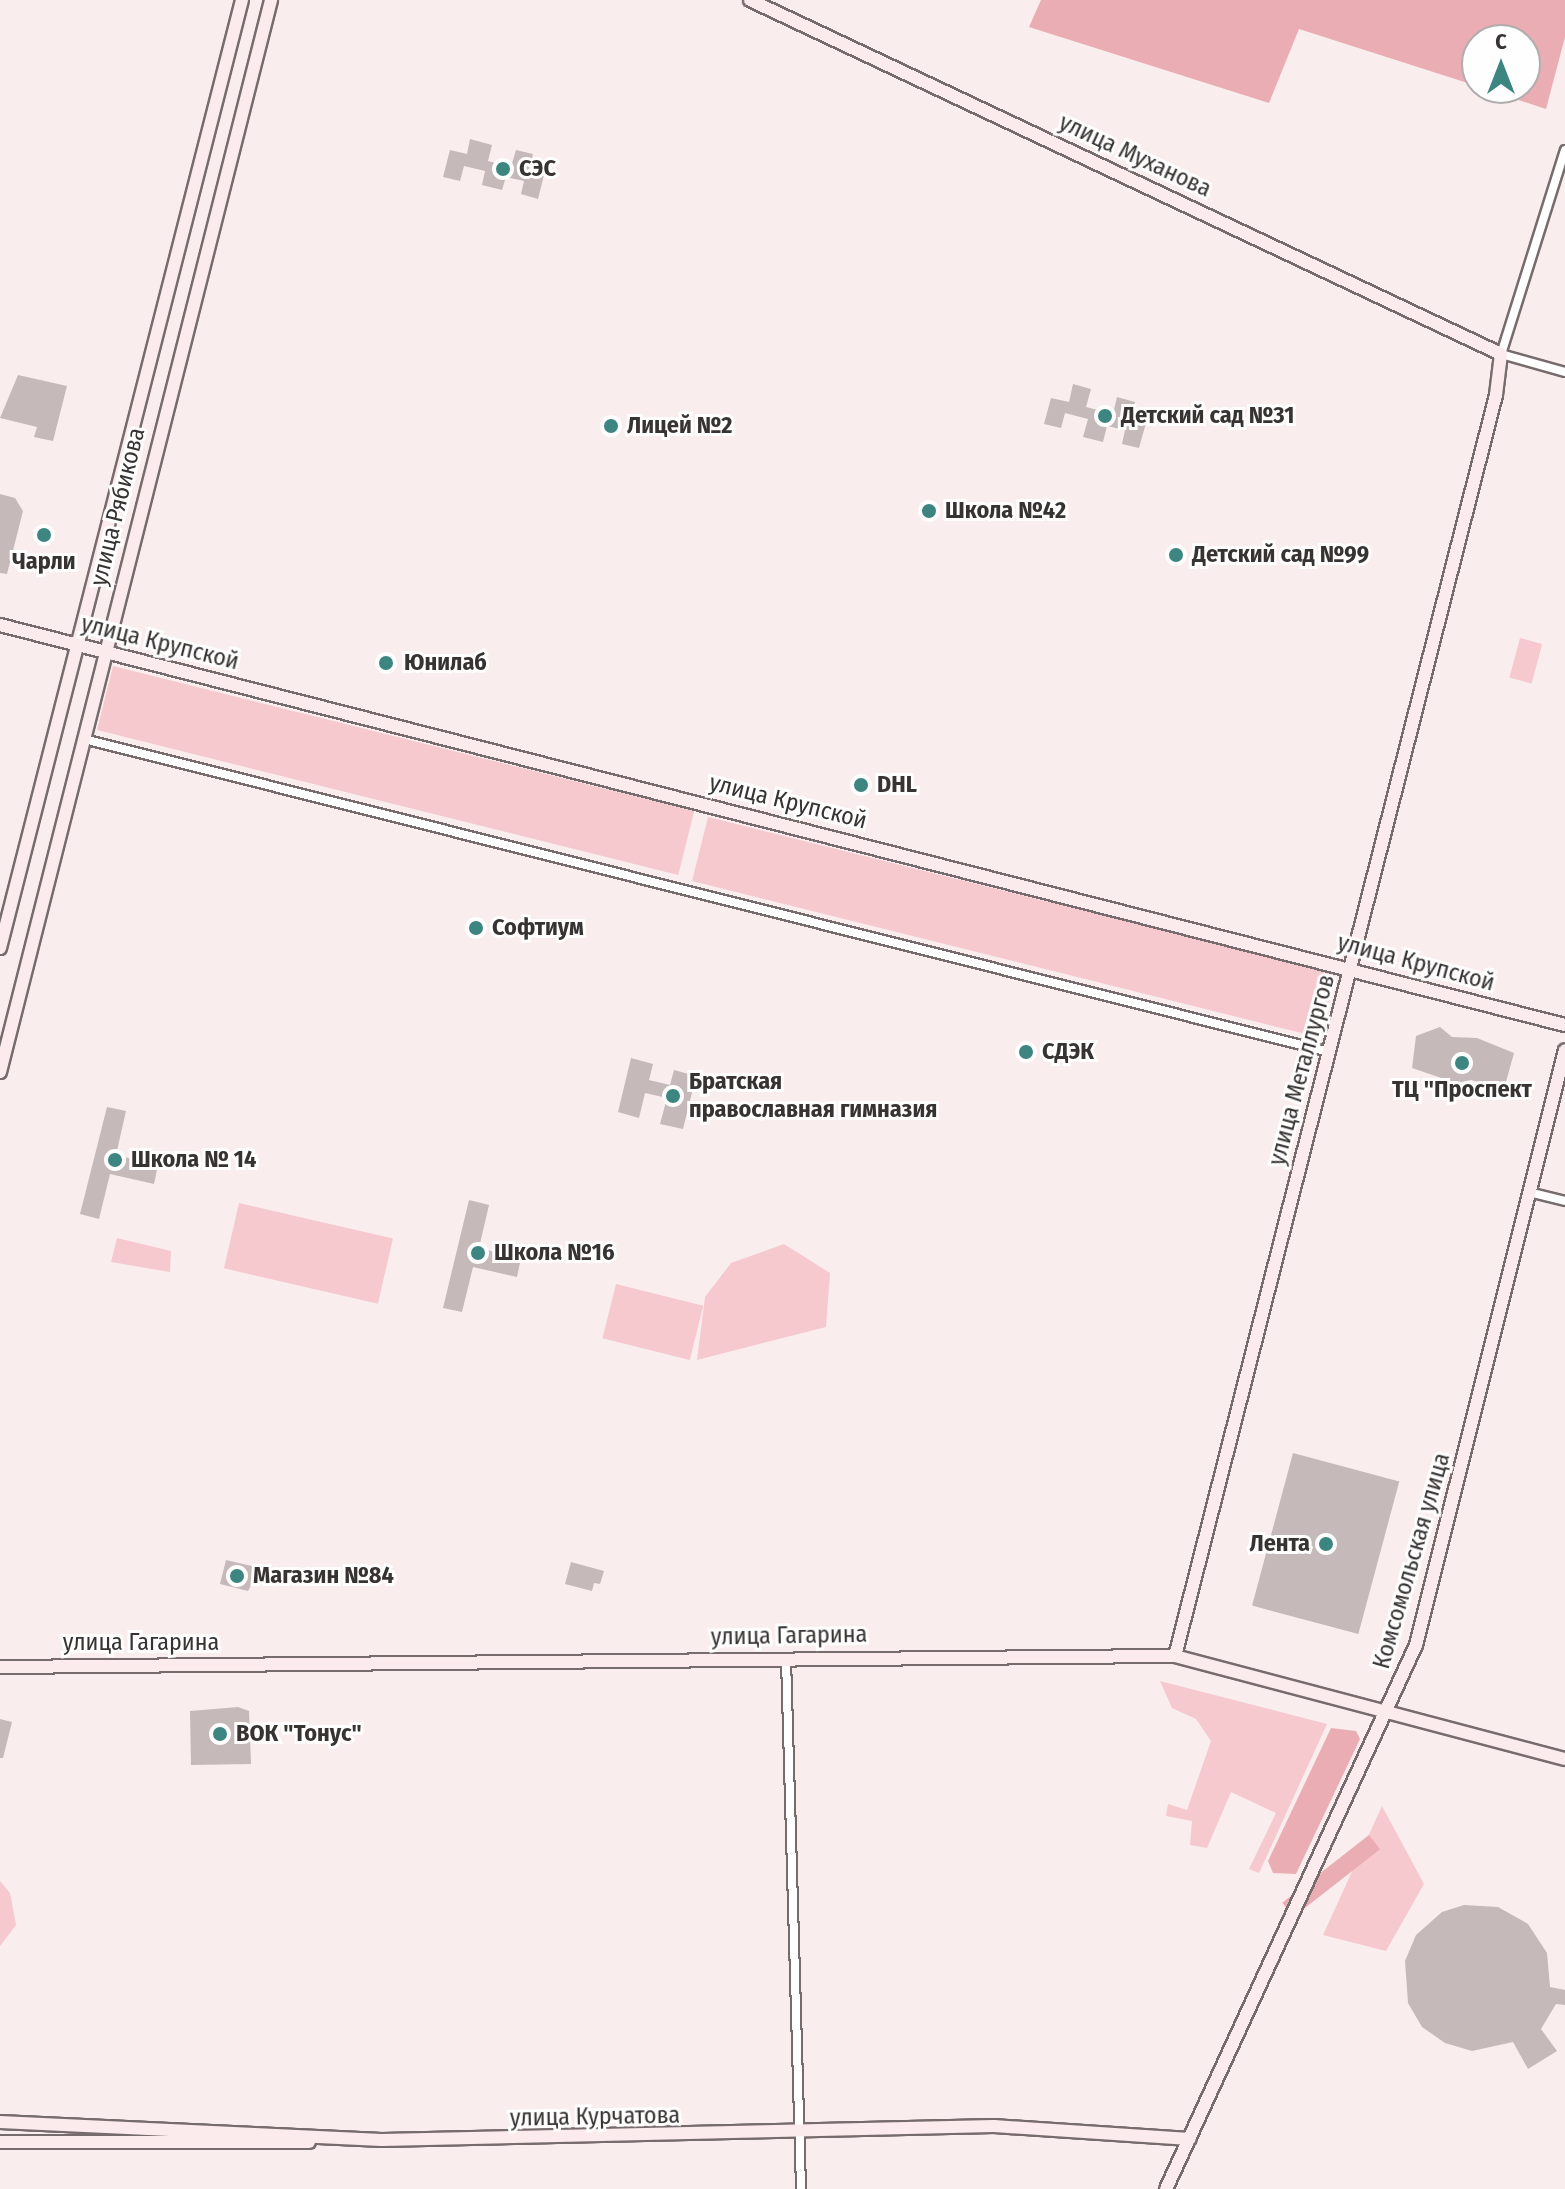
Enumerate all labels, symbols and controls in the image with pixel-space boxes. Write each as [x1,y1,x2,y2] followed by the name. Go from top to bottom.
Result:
[1461,24,1541,104] north arrow
[1495,28,1507,55] text: С
[1054,108,1216,204] street label: улица Муханова
[519,155,556,183] place label: СЭС
[494,160,512,178] marker: СЭС
[1121,402,1294,430] place label: Детский сад №31
[1096,407,1114,425] marker: Детский сад №31
[627,412,732,440] place label: Лицей №2
[602,417,620,435] marker: Лицей №2
[84,425,152,589] street label: улица Рябикова
[945,497,1066,525] place label: Школа №42
[920,502,938,520] marker: Школа №42
[35,526,53,544] marker: Чарли
[1192,541,1369,569] place label: Детский сад №99
[1167,546,1185,564] marker: Детский сад №99
[12,548,76,576] place label: Чарли
[78,609,242,677] street label: улица Крупской
[404,649,487,677] place label: Юнилаб
[375,652,397,674] marker: Юнилаб
[706,768,870,836] street label: улица Крупской
[877,771,917,799] place label: DHL
[852,776,870,794] marker: DHL
[492,914,584,942] place label: Софтиум
[467,919,485,937] marker: Софтиум
[1334,928,1498,998] street label: улица Крупской
[1263,971,1341,1169] street label: улица Металлургов
[1042,1038,1094,1066] place label: СДЭК
[1017,1043,1035,1061] marker: СДЭК
[1453,1054,1471,1072] marker: ТЦ "Проспект
[689,1068,937,1124] place label: Братская православная гимназия
[1392,1076,1532,1104] place label: ТЦ "Проспект
[664,1087,682,1105] marker: Братская православная гимназия
[131,1146,256,1174] place label: Школа № 14
[106,1151,124,1169] marker: Школа № 14
[494,1239,615,1267] place label: Школа №16
[469,1244,487,1262] marker: Школа №16
[1367,1450,1457,1672] street label: Комсомольская улица
[1249,1530,1310,1558] place label: Лента
[1317,1535,1335,1553] marker: Лента
[253,1562,394,1590] place label: Магазин №84
[228,1567,246,1585] marker: Магазин №84
[710,1620,868,1652] street label: улица Гагарина
[63,1629,219,1657] street label: улица Гагарина
[236,1720,362,1748] place label: ВОК "Тонус"
[211,1725,229,1743] marker: ВОК "Тонус"
[510,2101,680,2133] street label: улица Курчатова

